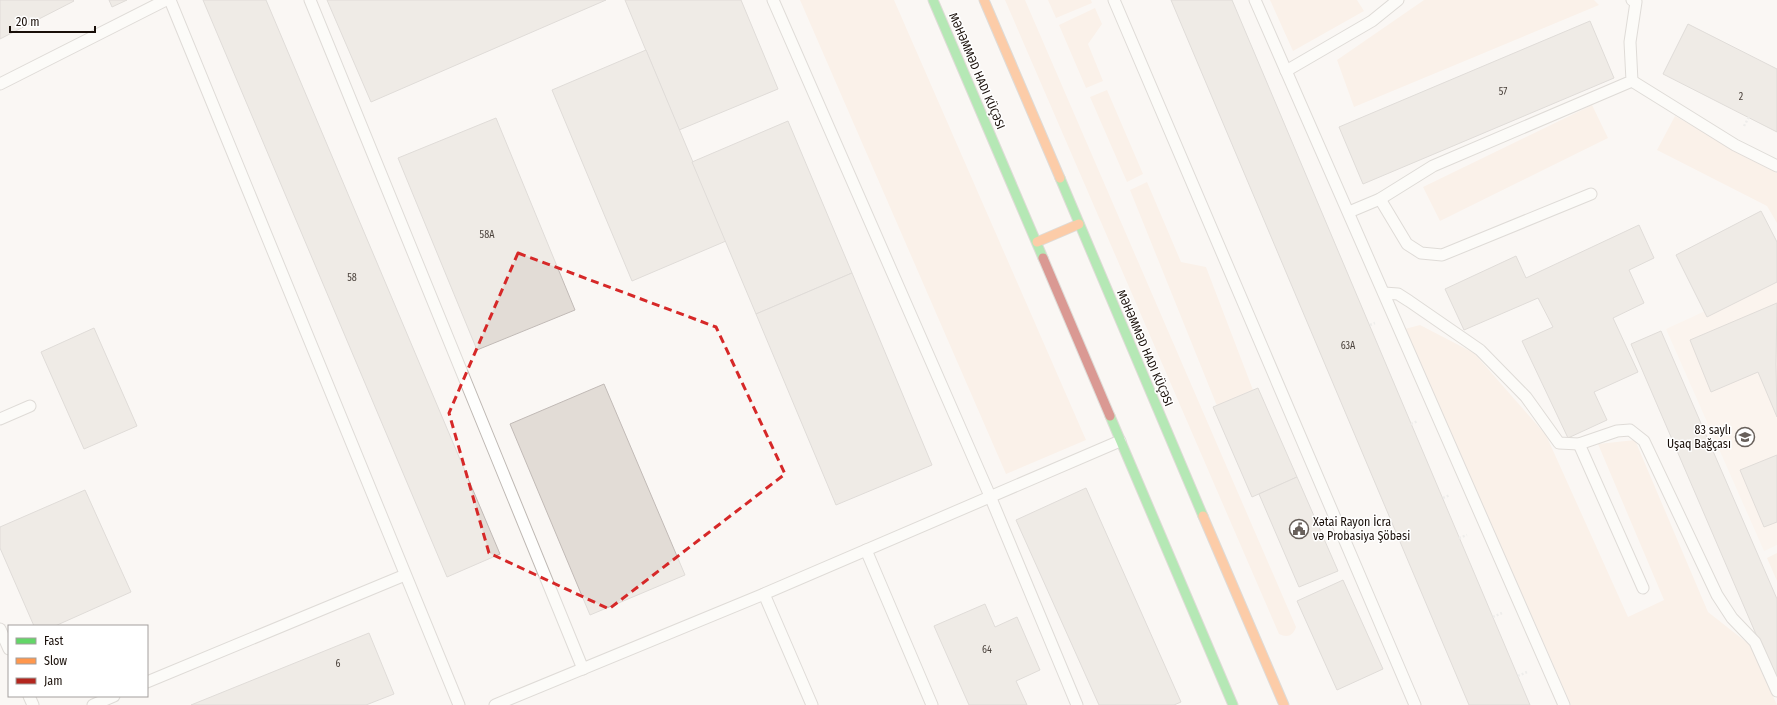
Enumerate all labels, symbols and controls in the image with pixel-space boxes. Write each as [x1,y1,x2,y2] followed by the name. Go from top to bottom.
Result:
[10,8,95,34] scale bar
[946,10,1010,131] street label: MƏHƏMMƏD HADI KÜÇƏSI
[16,15,40,29] text: 20 m
[1499,86,1507,98] house number: 57
[1739,91,1744,103] house number: 2
[480,229,495,241] house number: 58A
[347,272,357,284] house number: 58
[1114,287,1178,408] street label: MƏHƏMMƏD HADI KÜÇƏSI
[1341,340,1356,352] house number: 63A
[1667,423,1731,451] place label: 83 saylı Uşaq Bağçası
[1734,426,1756,448] school or university icon: 83 saylı Uşaq Bağçası
[1313,514,1410,543] place label: Xətai Rayon İcra və Probasiya Şöbəsi
[1288,518,1310,540] public building icon: Xətai Rayon İcra və Probasiya Şöbəsi
[8,625,148,697] legend
[44,634,63,648] text: Fast
[982,644,992,656] house number: 64
[44,654,67,668] text: Slow
[336,658,341,670] house number: 6
[44,674,62,688] text: Jam

